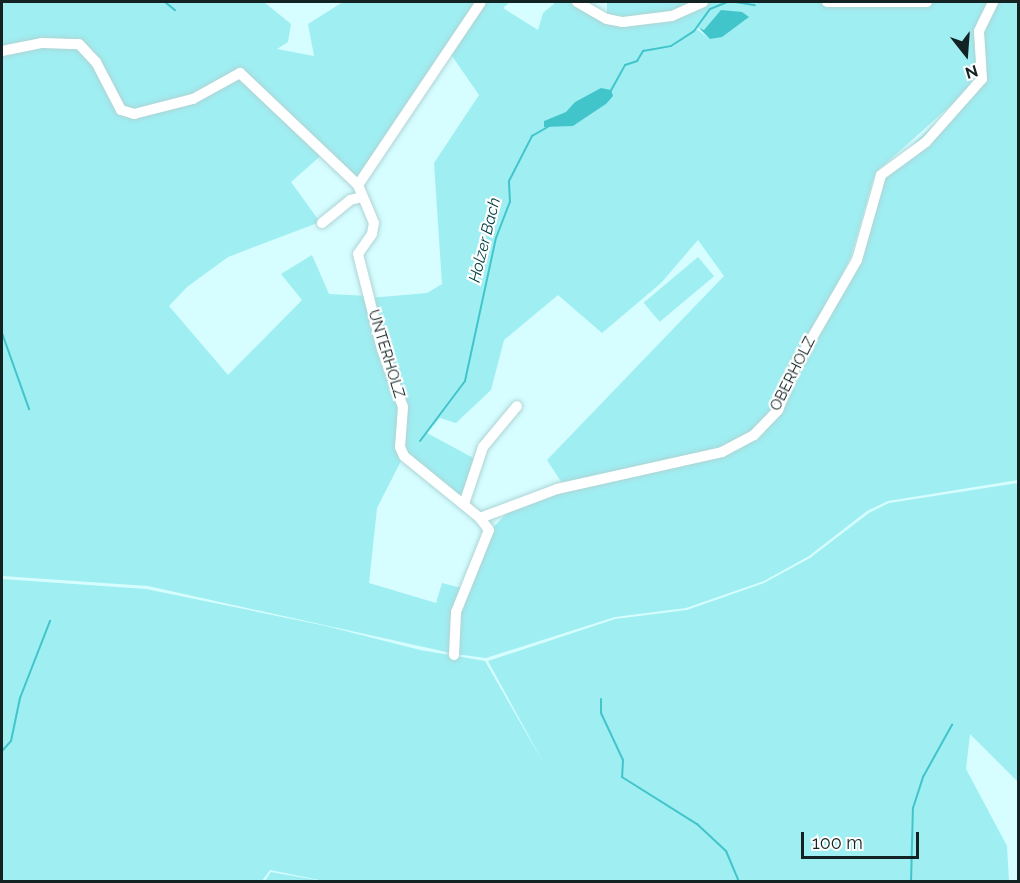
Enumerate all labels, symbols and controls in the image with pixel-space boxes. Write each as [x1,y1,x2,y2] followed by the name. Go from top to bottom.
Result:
[936,24,996,84] north arrow
[963,61,980,83] text: N
[465,195,505,285] water label: Holzer Bach
[364,308,408,400] street label: UNTERHOLZ
[767,334,819,414] street label: OBERHOLZ
[804,820,922,858] scale bar
[812,832,863,853] text: 100 m

